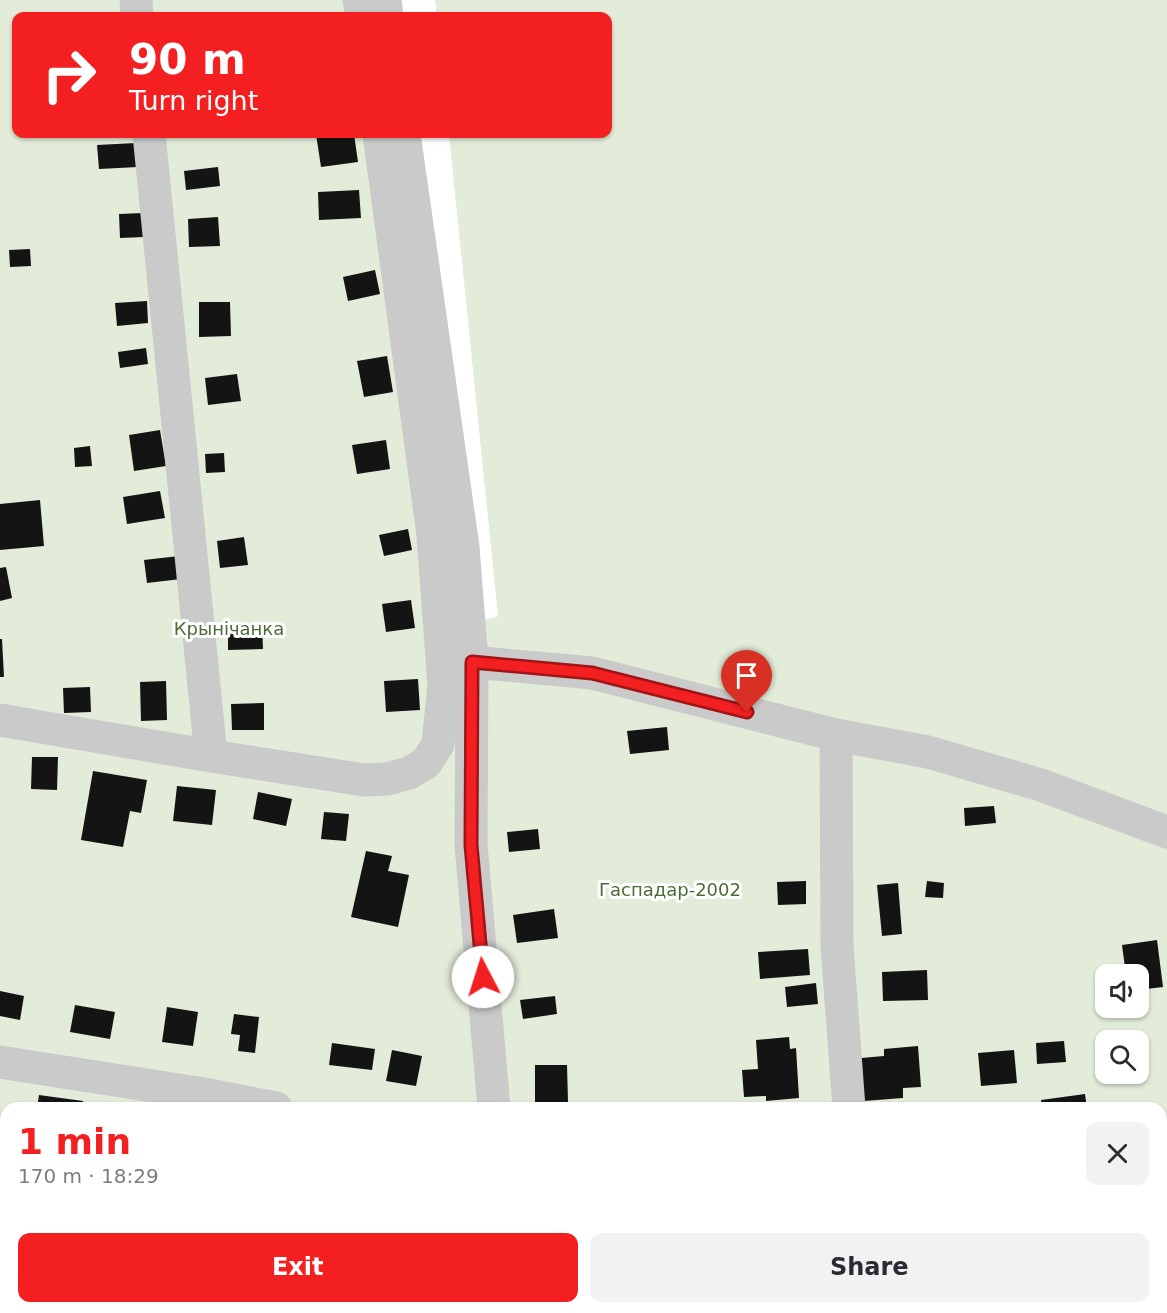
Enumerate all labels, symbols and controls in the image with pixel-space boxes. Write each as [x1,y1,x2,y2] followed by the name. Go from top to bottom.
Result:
[129,35,246,84] text: 90 m
[30,36,108,114] icon: right
[129,85,258,116] text: Turn right
[174,618,284,639] park label: Крынічанка
[721,650,772,712] pin
[730,659,763,692] icon: arrive
[599,879,741,900] park label: Гаспадар-2002
[451,945,515,1009] position arrow
[1095,964,1149,1084] map controls
[1095,964,1149,1018] button: sound
[1095,1030,1149,1084] button: search
[18,1121,131,1162] text: 1 min
[1086,1122,1149,1185] button: close
[18,1164,159,1188] text: 170 m · 18:29
[18,1233,578,1302] button: Exit
[590,1233,1149,1302] button: Share

